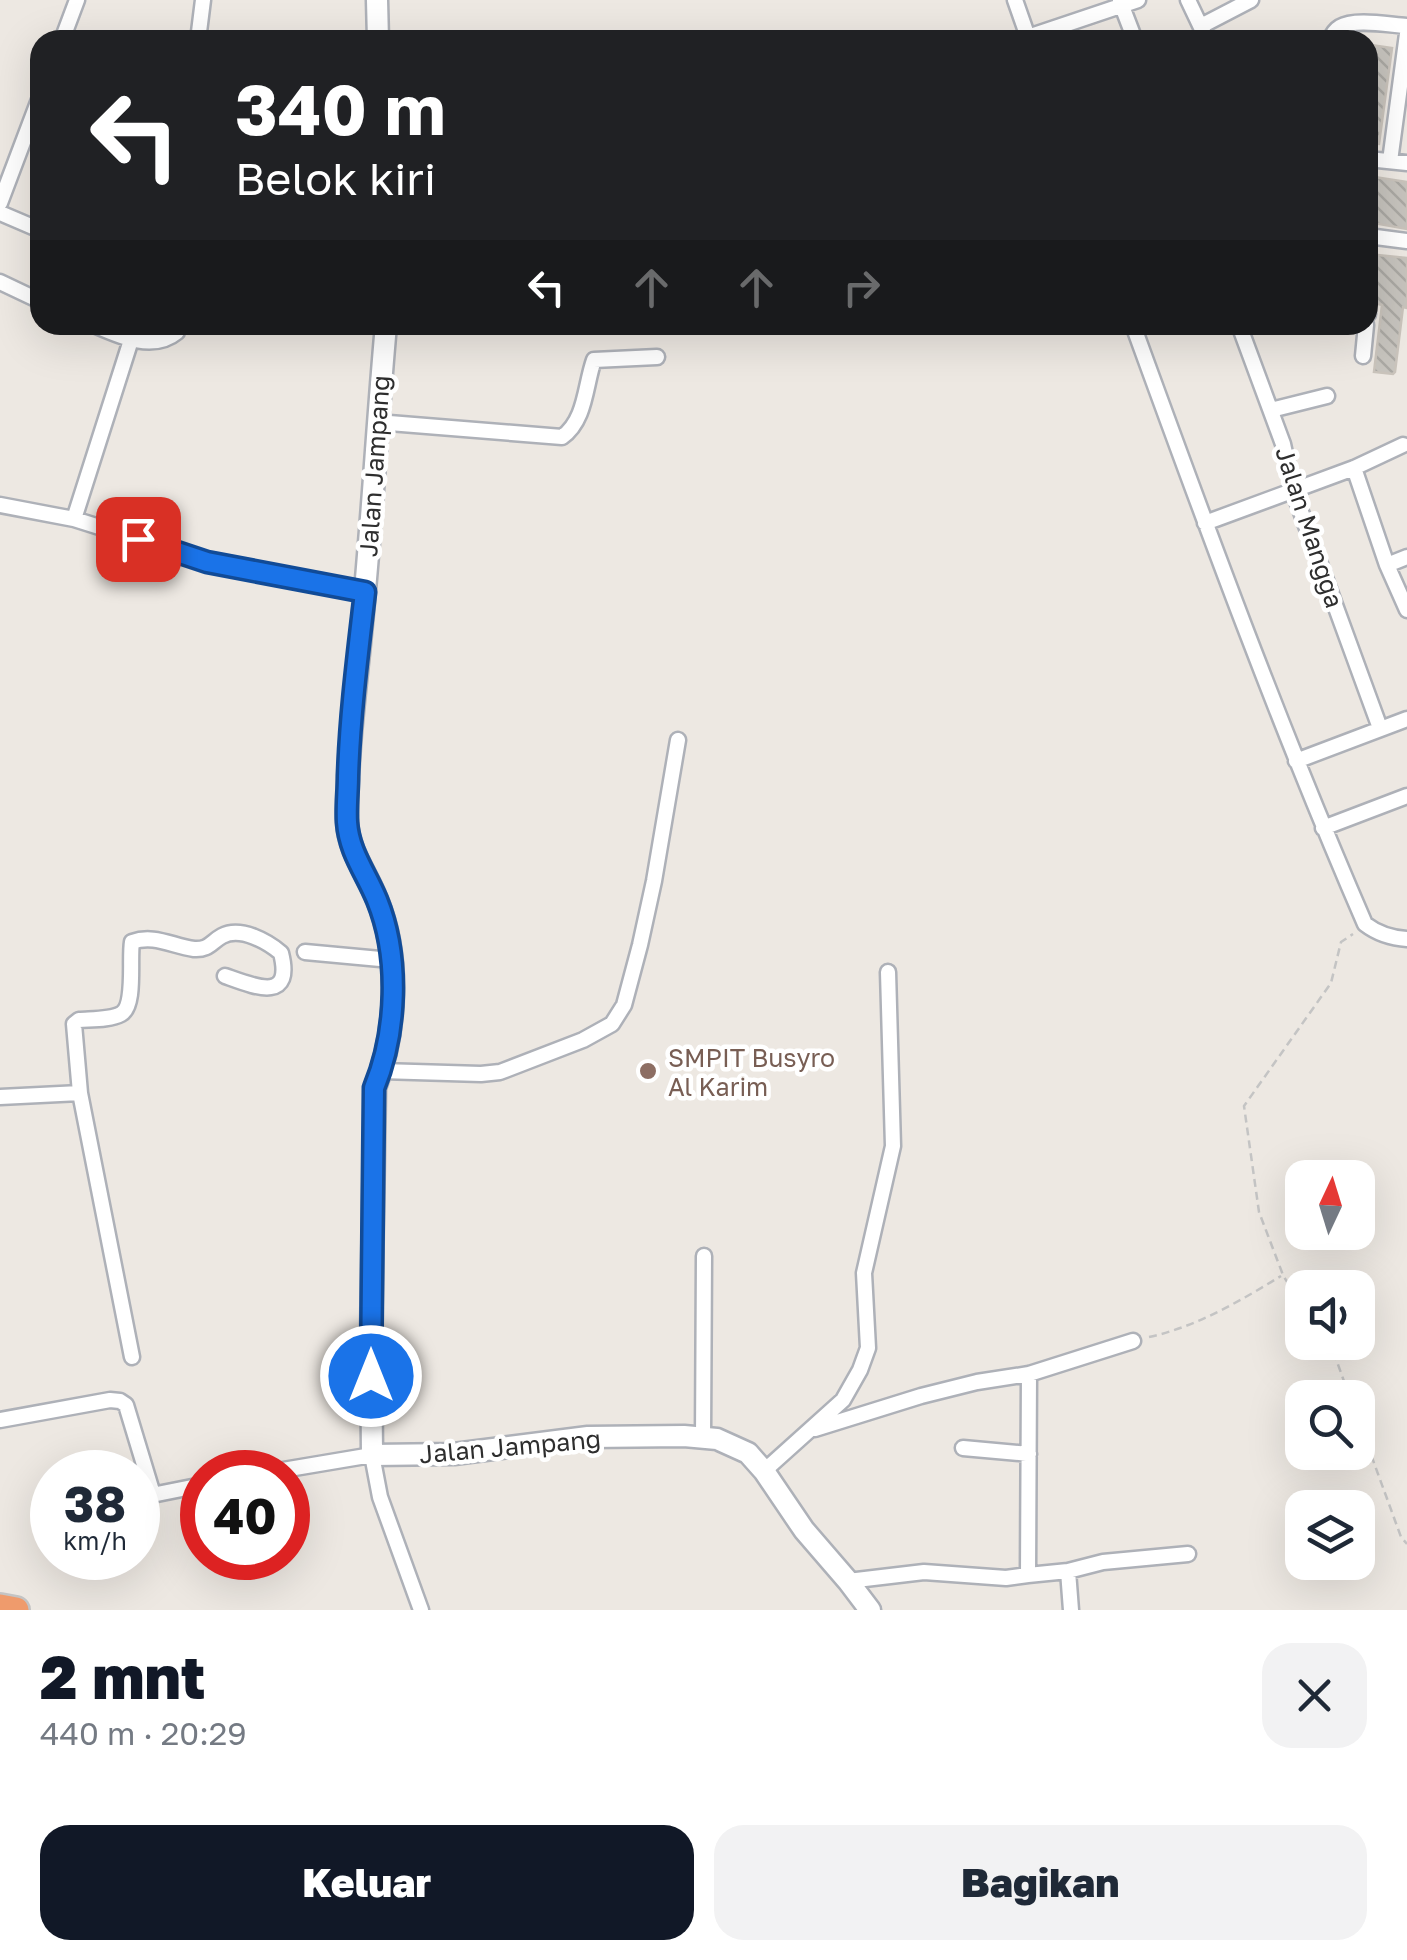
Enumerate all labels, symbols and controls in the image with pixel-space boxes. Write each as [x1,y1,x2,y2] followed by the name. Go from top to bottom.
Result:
[235,66,446,150] text: 340 m
[70,70,200,200] icon: left
[235,151,436,205] text: Belok kiri
[519,260,574,315] icon: left
[624,260,679,315] icon: ahead
[729,260,784,315] icon: ahead
[834,260,889,315] icon: right
[352,374,396,558] street label: Jalan Jampang
[1269,442,1351,612] street label: Jalan Mangga
[96,497,181,582] pin
[111,512,166,567] icon: arrive
[668,1042,835,1102] place label: SMPIT Busyro Al Karim
[637,1060,659,1082] marker: SMPIT Busyro Al Karim
[1285,1160,1375,1250] north arrow
[1285,1160,1375,1580] map controls
[1285,1270,1375,1360] button: sound
[319,1324,423,1428] position arrow
[1285,1380,1375,1470] button: search
[418,1423,602,1469] street label: Jalan Jampang
[180,1450,310,1580] speed limit sign: 40
[64,1473,126,1533] text: 38
[1285,1490,1375,1580] button: layers
[63,1525,127,1556] text: km/h
[40,1640,205,1712] text: 2 mnt
[1262,1643,1367,1748] button: close
[40,1714,247,1752] text: 440 m · 20:29
[40,1825,694,1940] button: Keluar
[714,1825,1367,1940] button: Bagikan

